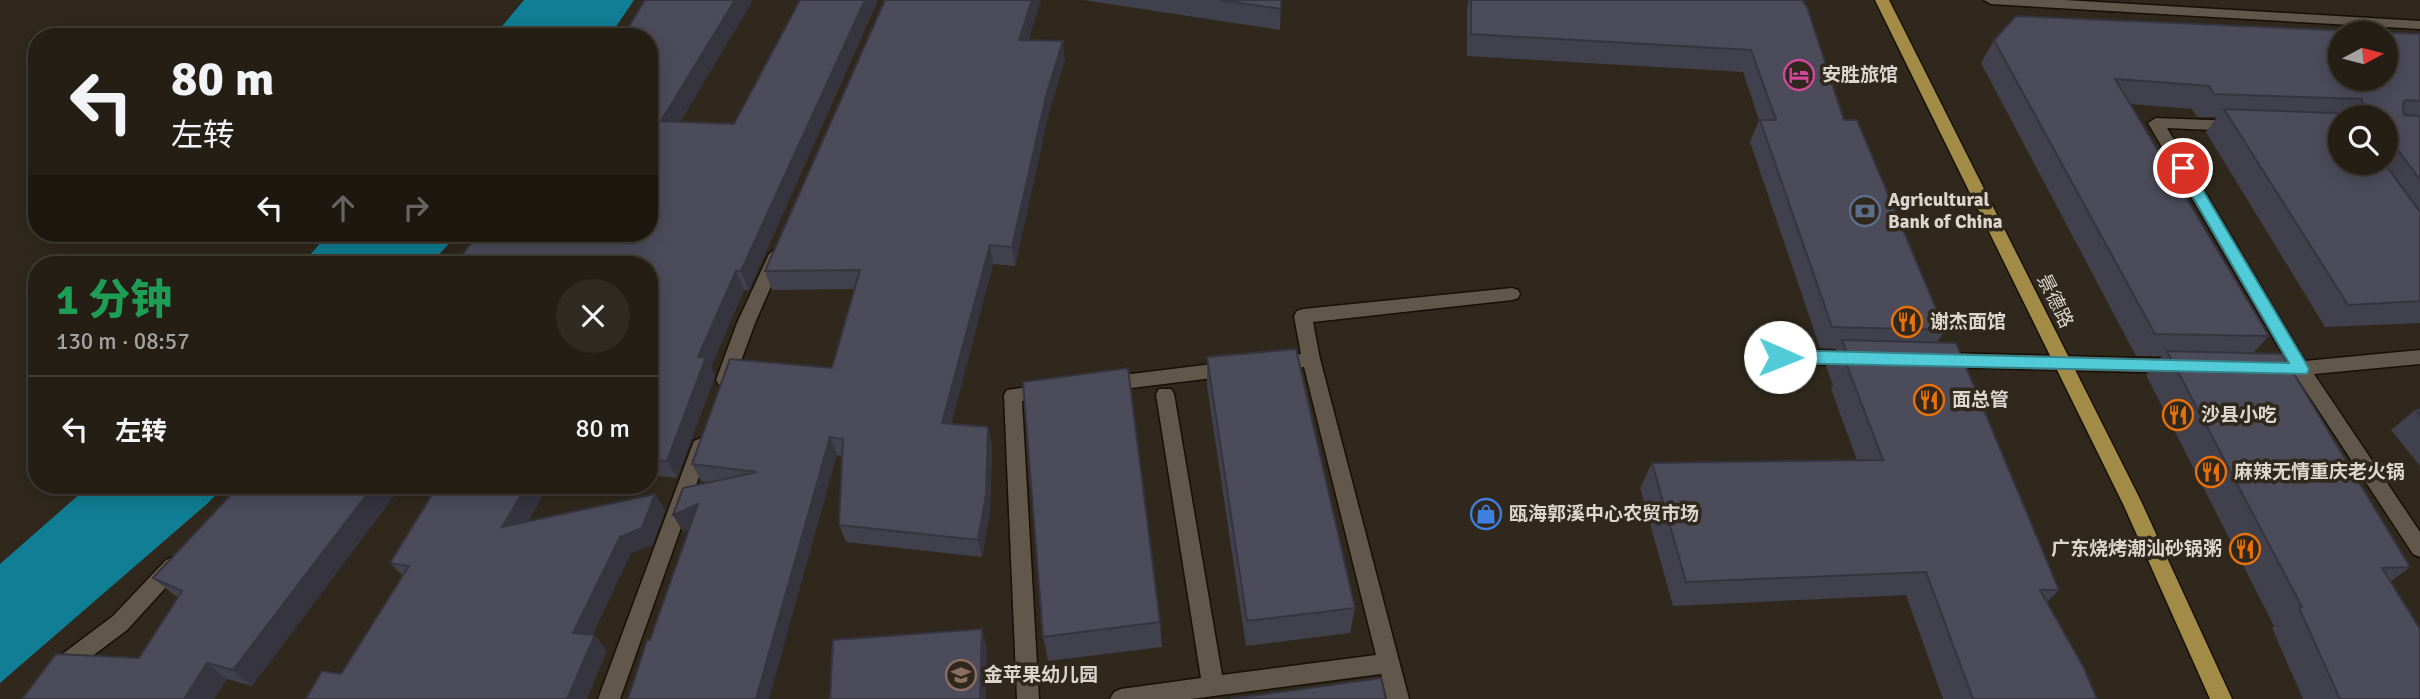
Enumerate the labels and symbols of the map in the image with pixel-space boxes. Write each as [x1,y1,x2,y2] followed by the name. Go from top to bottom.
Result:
[2328,21,2398,91] north arrow
[1782,58,1816,92] hotel icon: 安胜旅馆
[1822,63,1898,87] place label: 安胜旅馆
[2153,138,2213,198] pin
[1888,188,2003,234] place label: Agricultural Bank of China
[1848,194,1882,228] bank icon: Agricultural Bank of China
[2032,270,2078,332] street label: 景德路
[1890,305,1924,339] restaurant icon: 谢杰面馆
[1930,310,2006,334] place label: 谢杰面馆
[1743,320,1817,394] position arrow
[1912,383,1946,417] restaurant icon: 面总管
[1952,388,2009,412] place label: 面总管
[2161,398,2195,432] restaurant icon: 沙县小吃
[2201,403,2277,427] place label: 沙县小吃
[2194,455,2228,489] restaurant icon: 麻辣无情重庆老火锅
[2234,460,2405,484] place label: 麻辣无情重庆老火锅
[1469,497,1503,531] shop icon: 瓯海郭溪中心农贸市场
[1509,502,1699,526] place label: 瓯海郭溪中心农贸市场
[2228,532,2262,566] restaurant icon: 广东烧烤潮汕砂锅粥
[2051,537,2222,561] place label: 广东烧烤潮汕砂锅粥
[944,658,978,692] school or university icon: 金苹果幼儿园
[984,663,1098,687] place label: 金苹果幼儿园

